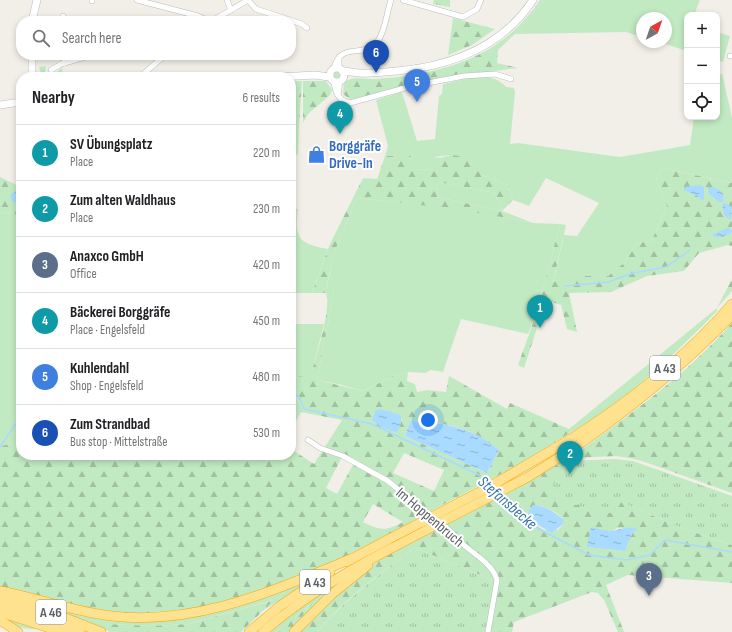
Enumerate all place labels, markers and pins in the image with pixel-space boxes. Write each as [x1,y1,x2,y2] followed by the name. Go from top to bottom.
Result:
[363,40,389,73] pin: 6
[404,69,430,102] pin: 5
[327,101,353,134] pin: 4
[329,137,381,173] place label: Borggräfe Drive-In
[306,145,326,165] shop icon: Borggräfe Drive-In
[527,295,553,328] pin: 1
[557,441,583,474] pin: 2
[636,563,662,596] pin: 3

